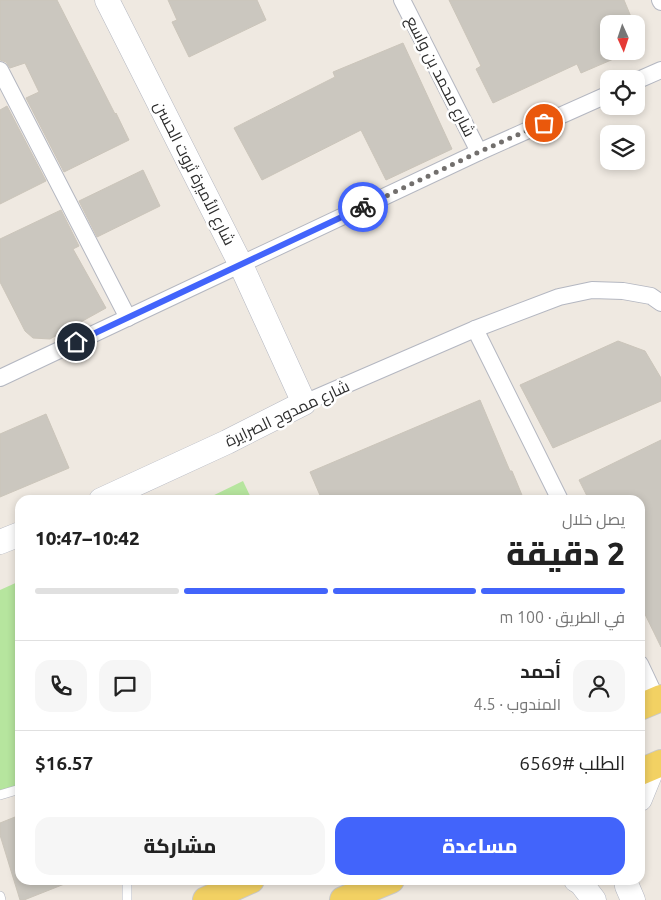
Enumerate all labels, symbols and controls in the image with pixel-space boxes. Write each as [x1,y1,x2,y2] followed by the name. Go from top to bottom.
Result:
[400,13,479,141] street label: شارع محمد بن واسع
[600,15,645,60] north arrow
[600,15,645,170] map controls
[600,70,645,115] button: locate
[148,98,239,249] street label: شارع الأميرة ثروت الحسن
[523,102,565,144] pin
[530,109,558,137] icon: bag
[600,125,645,170] button: layers
[338,182,388,232] courier
[349,193,377,221] icon: bike
[55,321,97,363] pin
[62,328,90,356] icon: home
[222,376,353,452] street label: شارع ممدوح الصرايرة
[562,510,625,528] text: يصل خلال
[35,527,140,549] text: 10:42–10:47
[506,535,625,571] text: 2 دقيقة
[499,608,625,626] text: في الطريق · 100 m
[35,660,87,712] button: phone
[99,660,151,712] button: chat
[520,660,561,682] text: أحمد
[573,660,625,712] button: person
[474,695,561,713] text: المندوب · 4.5
[35,752,93,774] text: $16.57
[519,752,625,774] text: الطلب #6569
[35,817,325,875] button: مشاركة
[335,817,625,875] button: مساعدة

